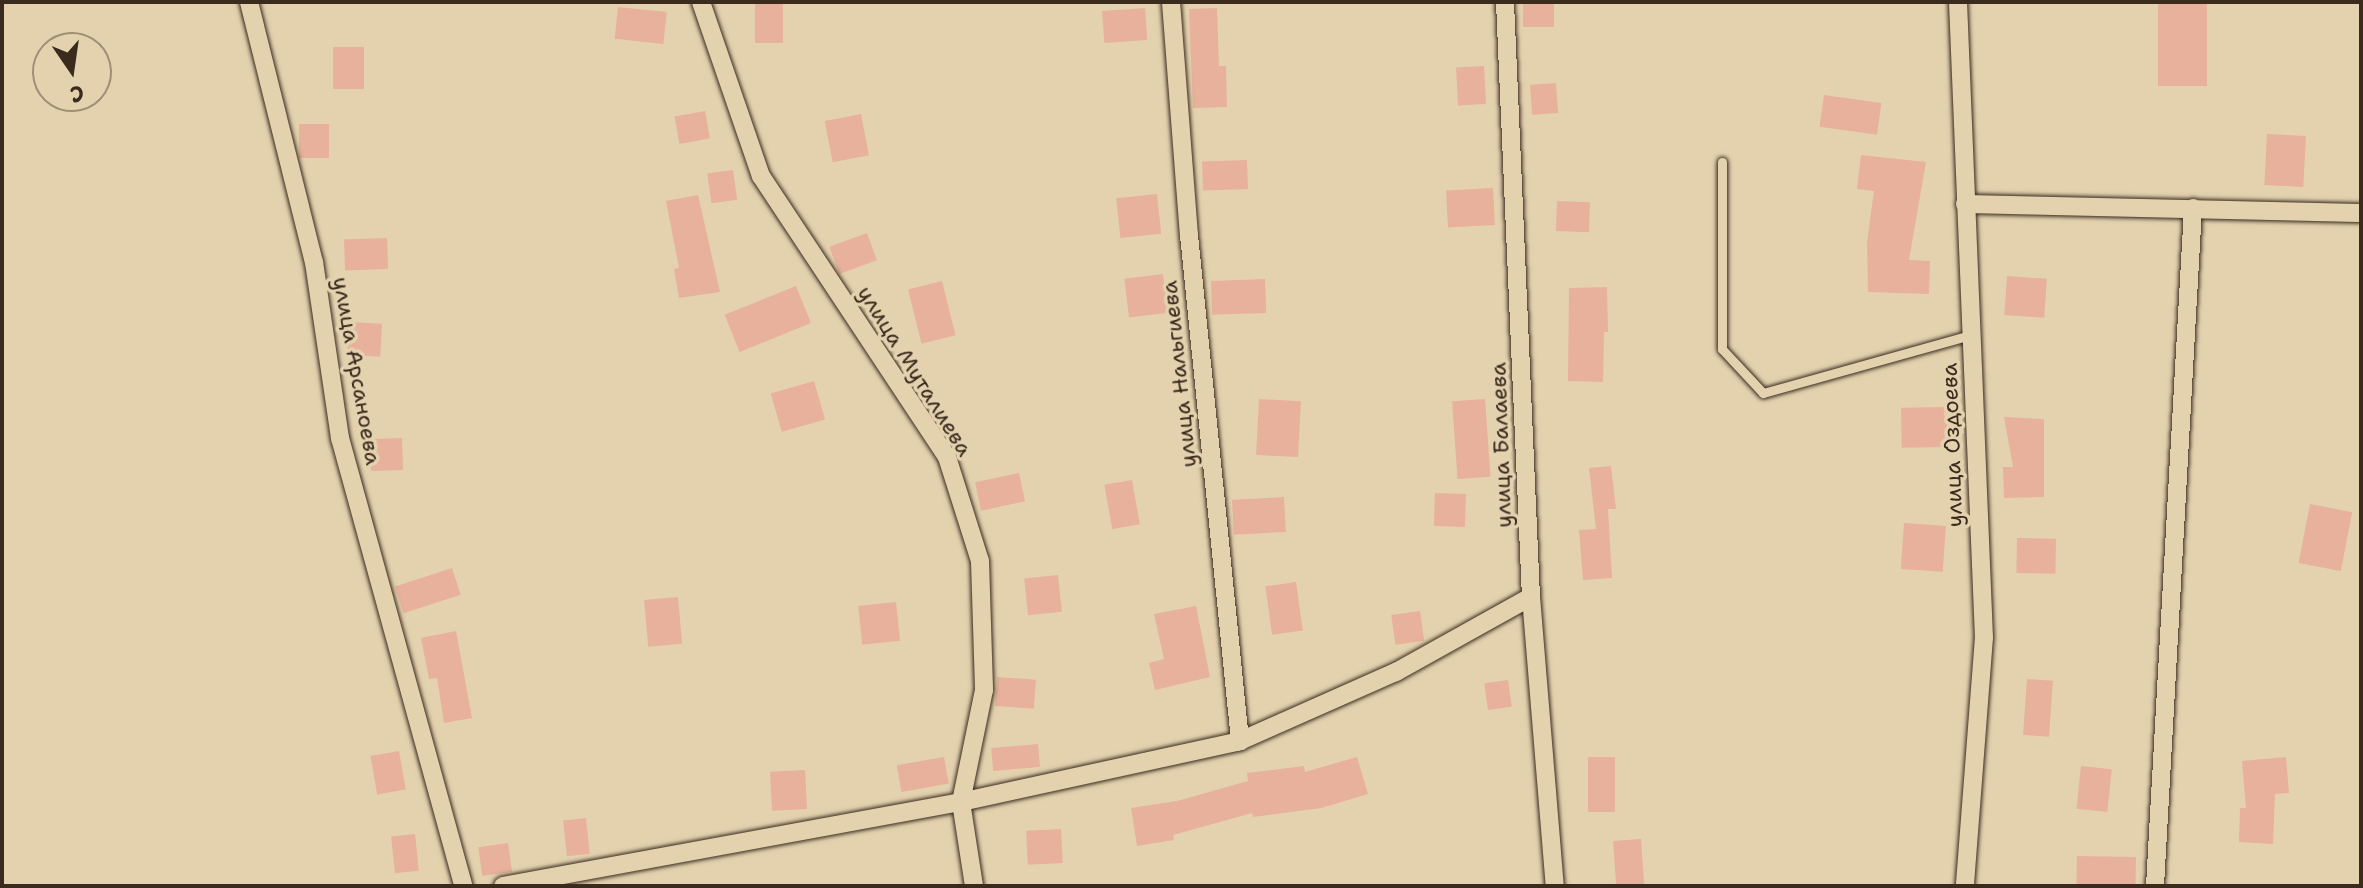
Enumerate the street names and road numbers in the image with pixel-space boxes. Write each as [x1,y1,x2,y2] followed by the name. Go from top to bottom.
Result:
[327,275,387,467] street label: улица Арсаноева
[1156,279,1202,469] street label: улица Нальгиева
[852,281,978,461] street label: улица Муталиева
[1485,362,1517,528] street label: улица Балаева
[1936,362,1968,528] street label: улица Оздоева

